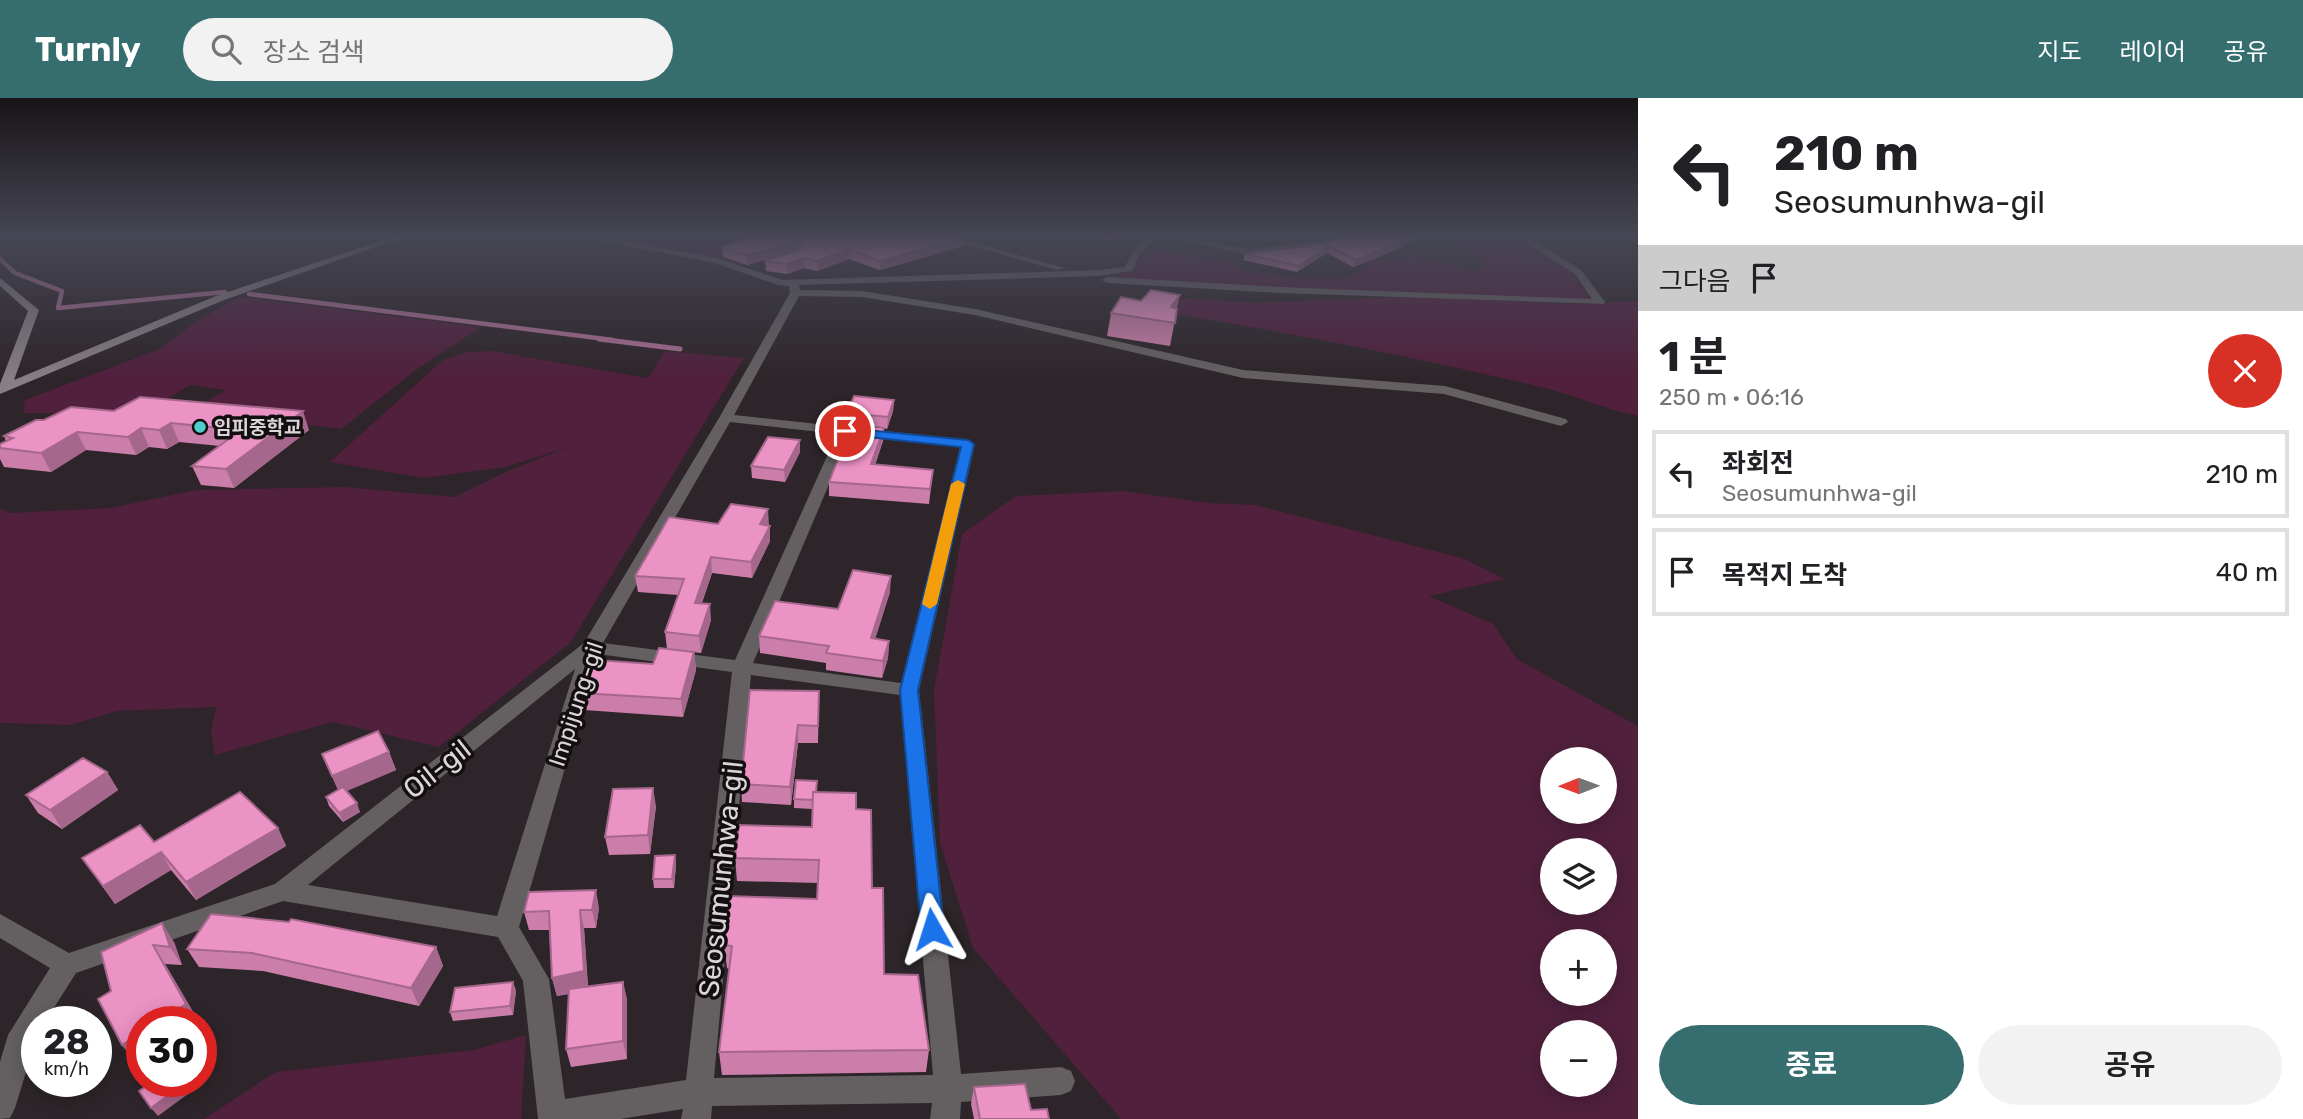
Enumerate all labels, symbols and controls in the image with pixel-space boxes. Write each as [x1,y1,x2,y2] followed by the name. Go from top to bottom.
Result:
[183,18,673,81] search box
[35,30,141,69] text: Turnly
[207,30,245,68] icon: search
[263,37,365,68] text: 장소 검색
[2037,38,2082,66] text: 지도
[2120,38,2186,66] text: 레이어
[2224,38,2268,66] text: 공유
[1774,124,1919,182] text: 210 m
[1659,126,1750,217] icon: left
[1774,183,2045,221] text: Seosumunhwa-gil
[1745,259,1783,297] icon: arrive
[1659,266,1731,297] text: 그다음
[1659,332,1727,382] text: 1 분
[2208,334,2282,408] button: close
[1659,383,1804,411] text: 250 m · 06:16
[815,401,875,461] pin
[826,412,864,450] icon: arrive
[214,416,301,439] place label: 임피중학교
[192,419,208,435] marker: 임피중학교
[1722,448,1794,479] text: 좌회전
[1663,455,1701,493] icon: left
[2206,459,2278,490] text: 210 m
[1722,479,1917,507] text: Seosumunhwa-gil
[1663,553,1701,591] icon: arrive
[2216,557,2278,588] text: 40 m
[1722,560,1847,591] text: 목적지 도착
[543,638,609,770] street label: Impijung-gil
[397,732,477,806] street label: Oil-gil
[1540,747,1617,824] north arrow
[1540,747,1617,1097] map controls
[692,759,750,999] street label: Seosumunhwa-gil
[1540,838,1617,915] button: layers
[895,892,969,966] position arrow
[1540,929,1617,1006] button: +
[126,1006,217,1097] speed limit sign: 30
[1540,1020,1617,1097] button: −
[43,1021,90,1063] text: 28
[1659,1025,1964,1105] button: 종료
[1978,1025,2282,1105] button: 공유
[44,1058,89,1080] text: km/h

